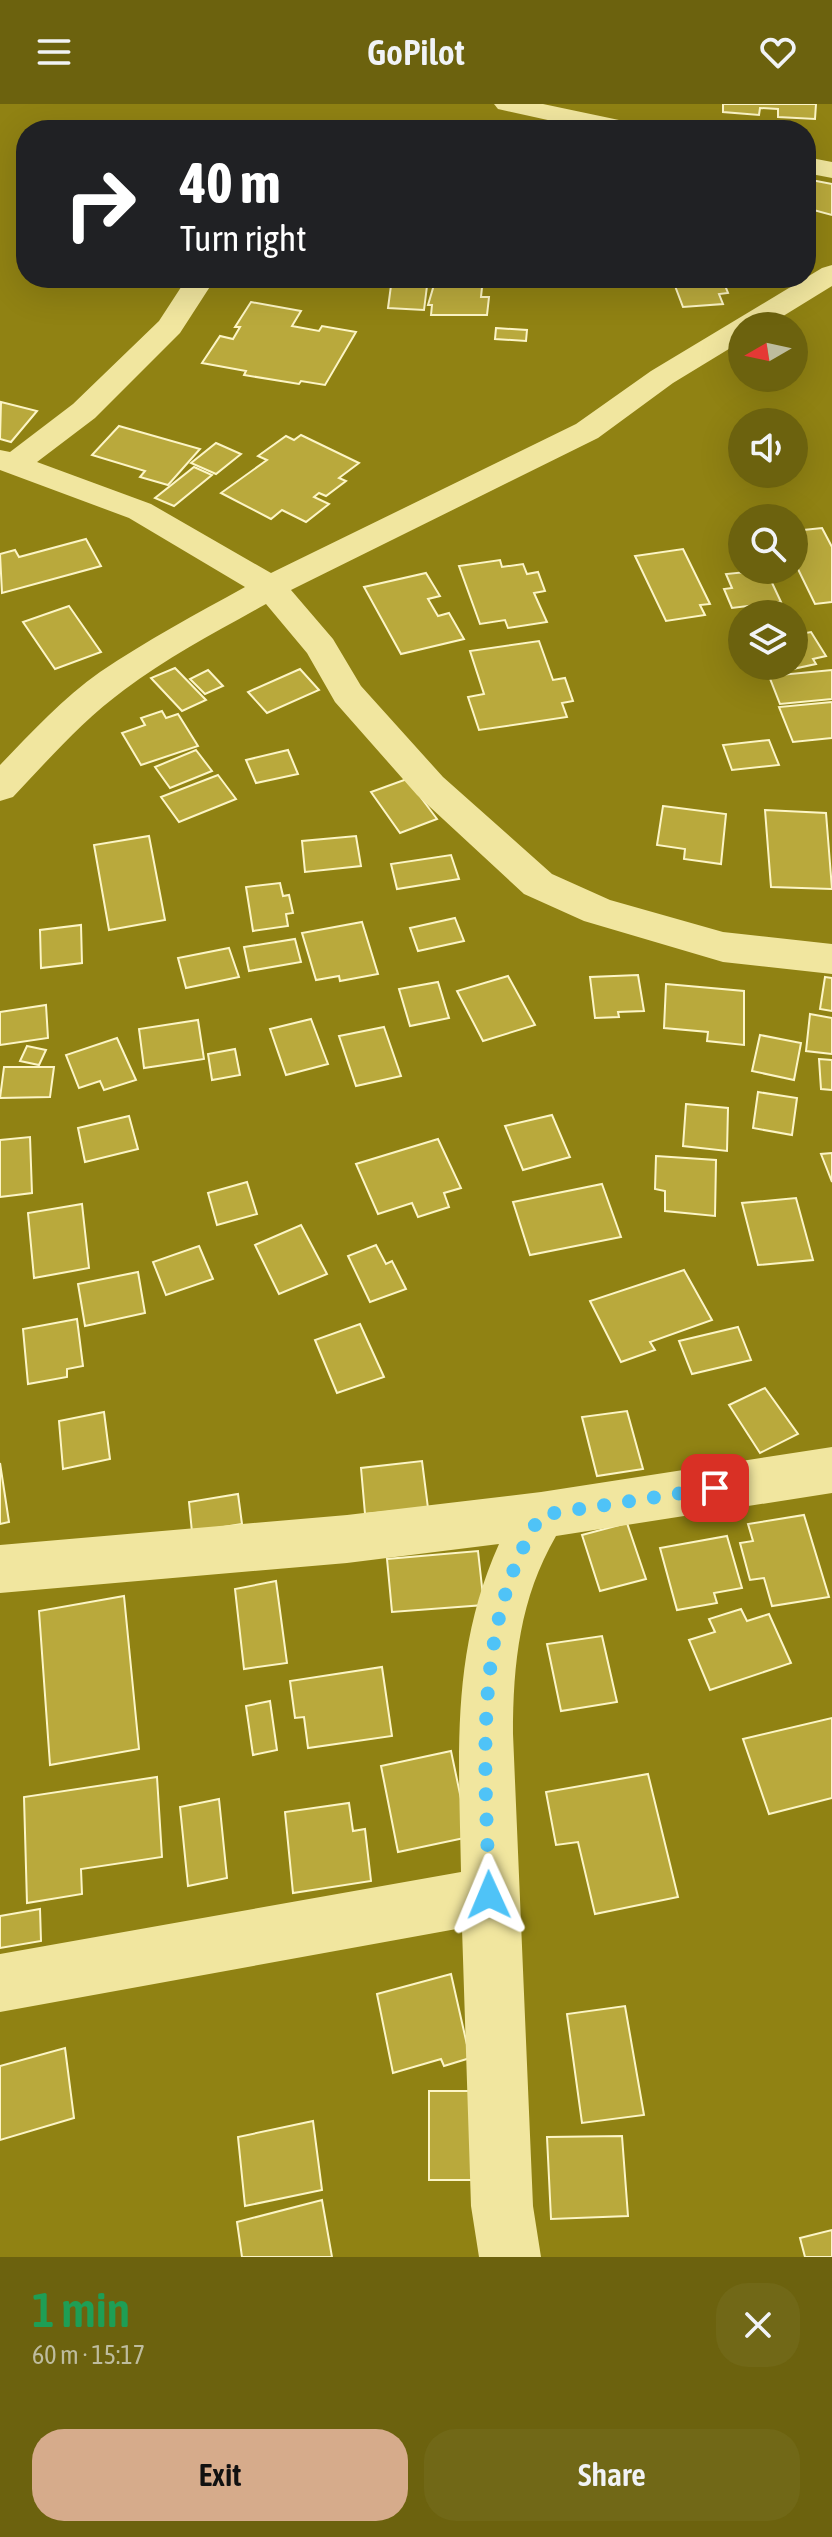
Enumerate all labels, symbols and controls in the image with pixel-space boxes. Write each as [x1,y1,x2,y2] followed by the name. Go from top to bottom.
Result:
[32,30,76,74] icon: menu
[756,30,800,74] icon: heart
[367,31,465,73] text: GoPilot
[180,151,281,215] text: 40 m
[48,152,152,256] icon: right
[180,217,307,259] text: Turn right
[728,312,808,392] north arrow
[728,312,808,680] map controls
[728,408,808,488] button: sound
[728,504,808,584] button: search
[728,600,808,680] button: layers
[681,1454,749,1522] pin
[693,1466,737,1510] icon: arrive
[447,1853,531,1937] position arrow
[32,2282,130,2337] text: 1 min
[716,2283,800,2367] button: close
[32,2340,145,2370] text: 60 m · 15:17
[32,2429,408,2521] button: Exit
[424,2429,800,2521] button: Share

